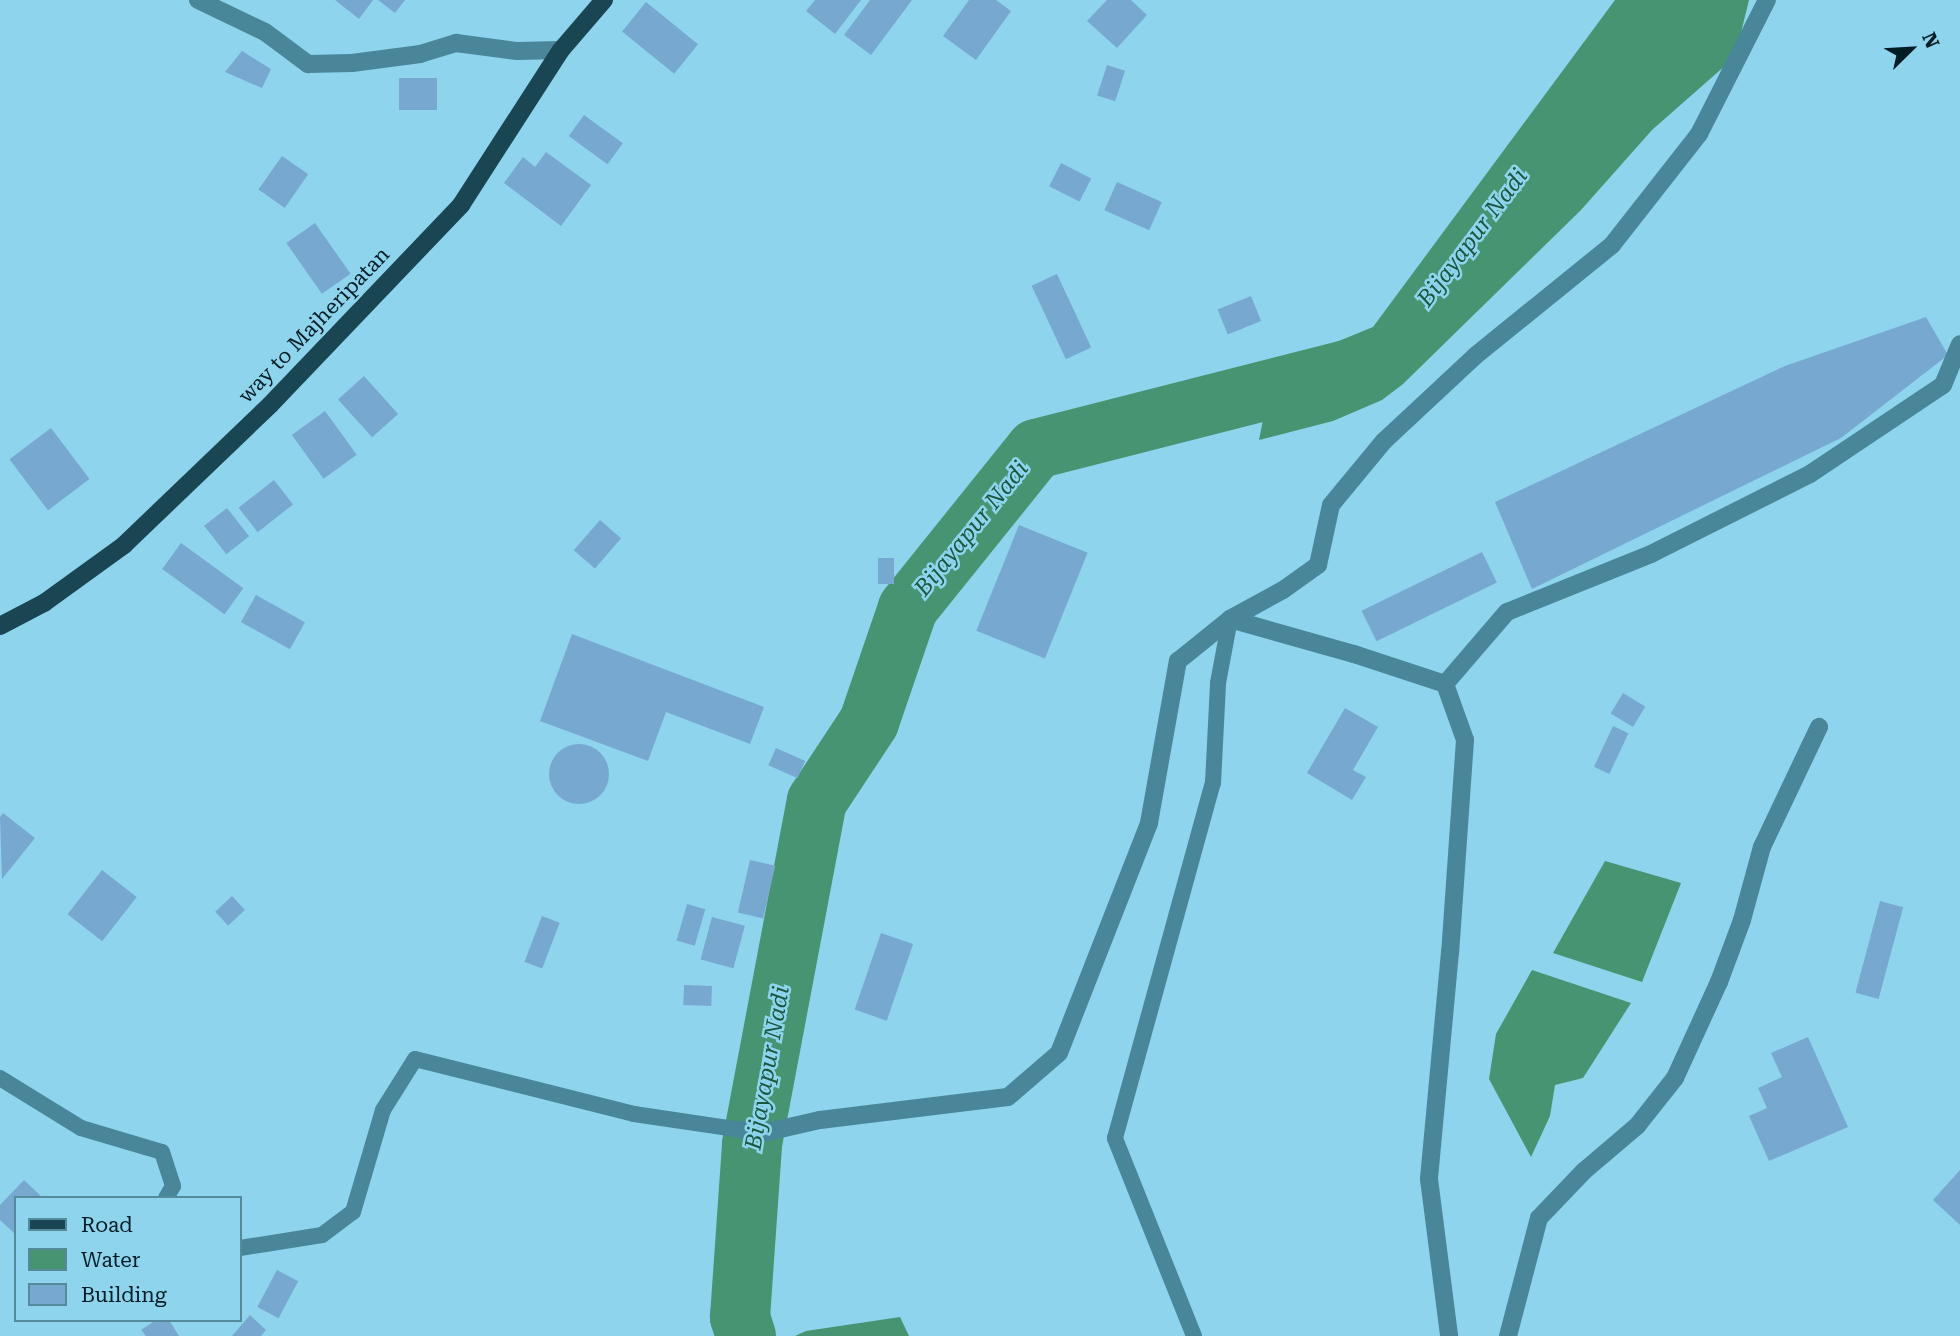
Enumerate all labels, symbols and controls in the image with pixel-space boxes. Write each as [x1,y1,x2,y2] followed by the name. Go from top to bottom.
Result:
[1876,14,1946,84] north arrow
[1917,29,1944,52] text: N
[1412,164,1534,312] water label: Bijayapur Nadi
[233,242,395,408] street label: way to Majheripatan
[909,456,1035,602] water label: Bijayapur Nadi
[740,984,796,1152] water label: Bijayapur Nadi
[14,1196,242,1322] legend
[81,1213,133,1237] text: Road
[81,1248,140,1272] text: Water
[81,1283,167,1307] text: Building

